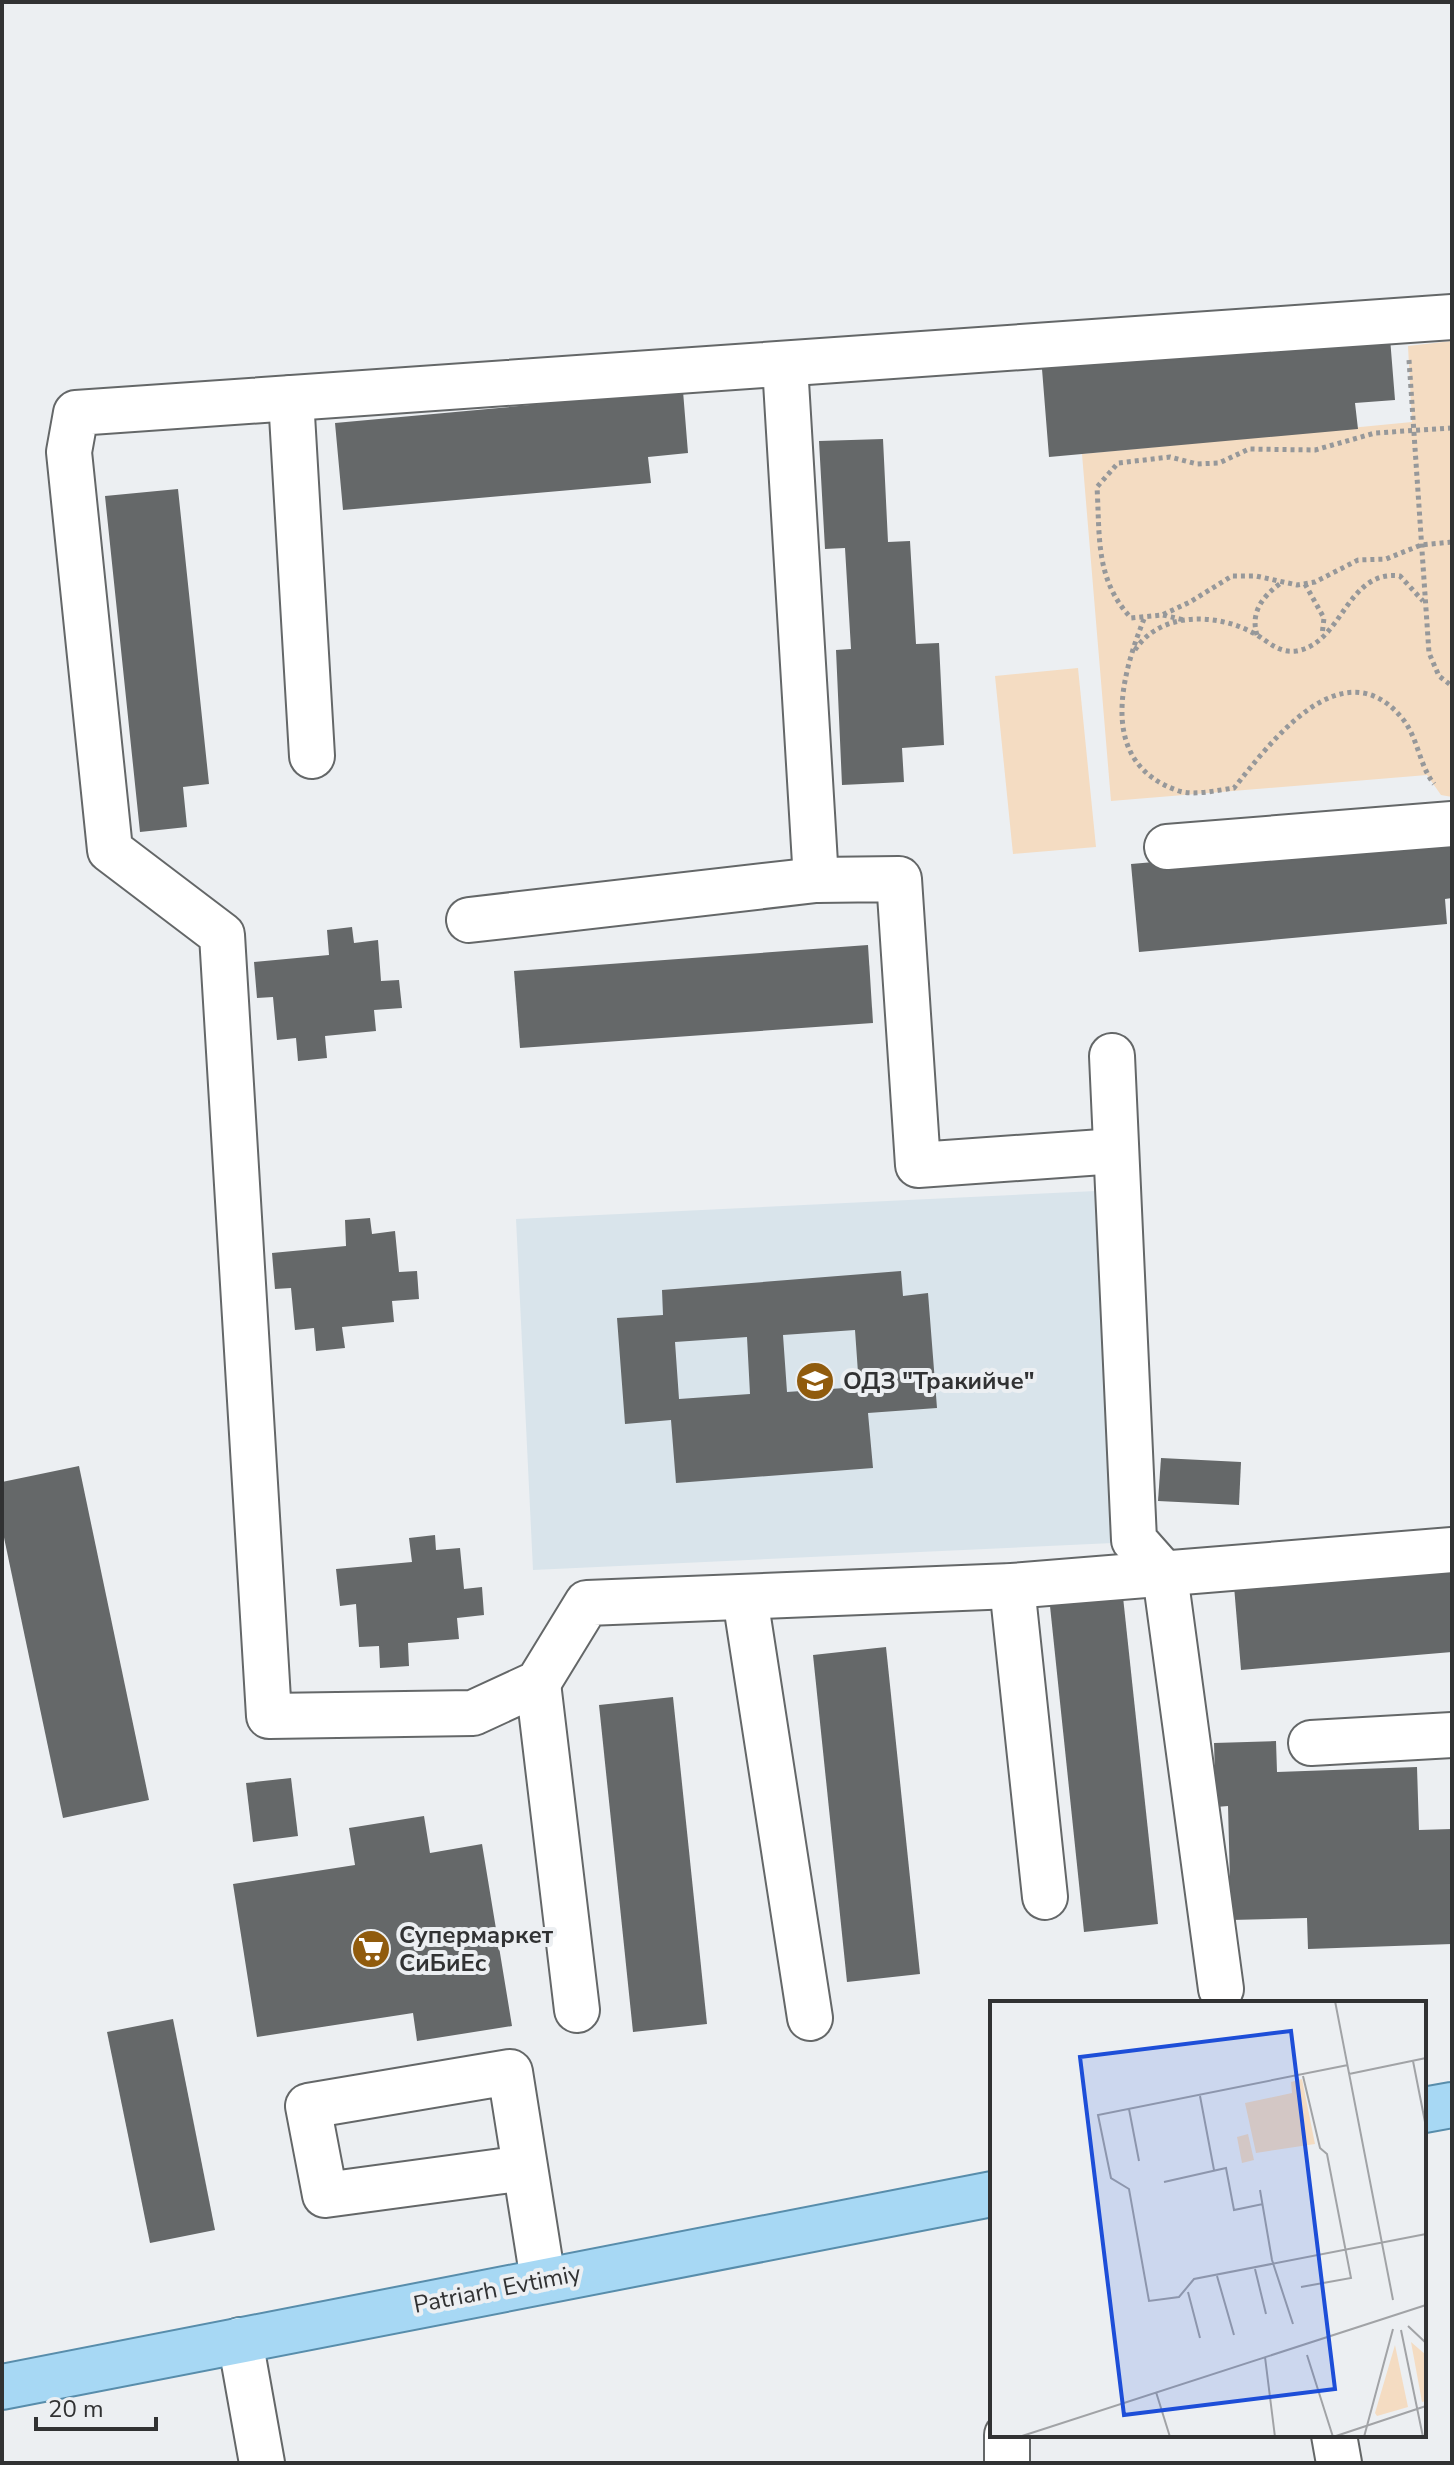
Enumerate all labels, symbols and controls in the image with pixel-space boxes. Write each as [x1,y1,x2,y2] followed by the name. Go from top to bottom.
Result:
[794,1360,836,1402] school or university icon: ОДЗ "Тракийче"
[843,1365,1034,1397] place label: ОДЗ "Тракийче"
[399,1919,554,1979] place label: Супермаркет СиБиЕс
[350,1928,392,1970] supermarket icon: Супермаркет СиБиЕс
[990,2001,1426,2437] inset map
[411,2257,584,2321] street label: Patriarh Evtimiy
[36,2381,156,2431] scale bar
[48,2393,104,2425] text: 20 m

